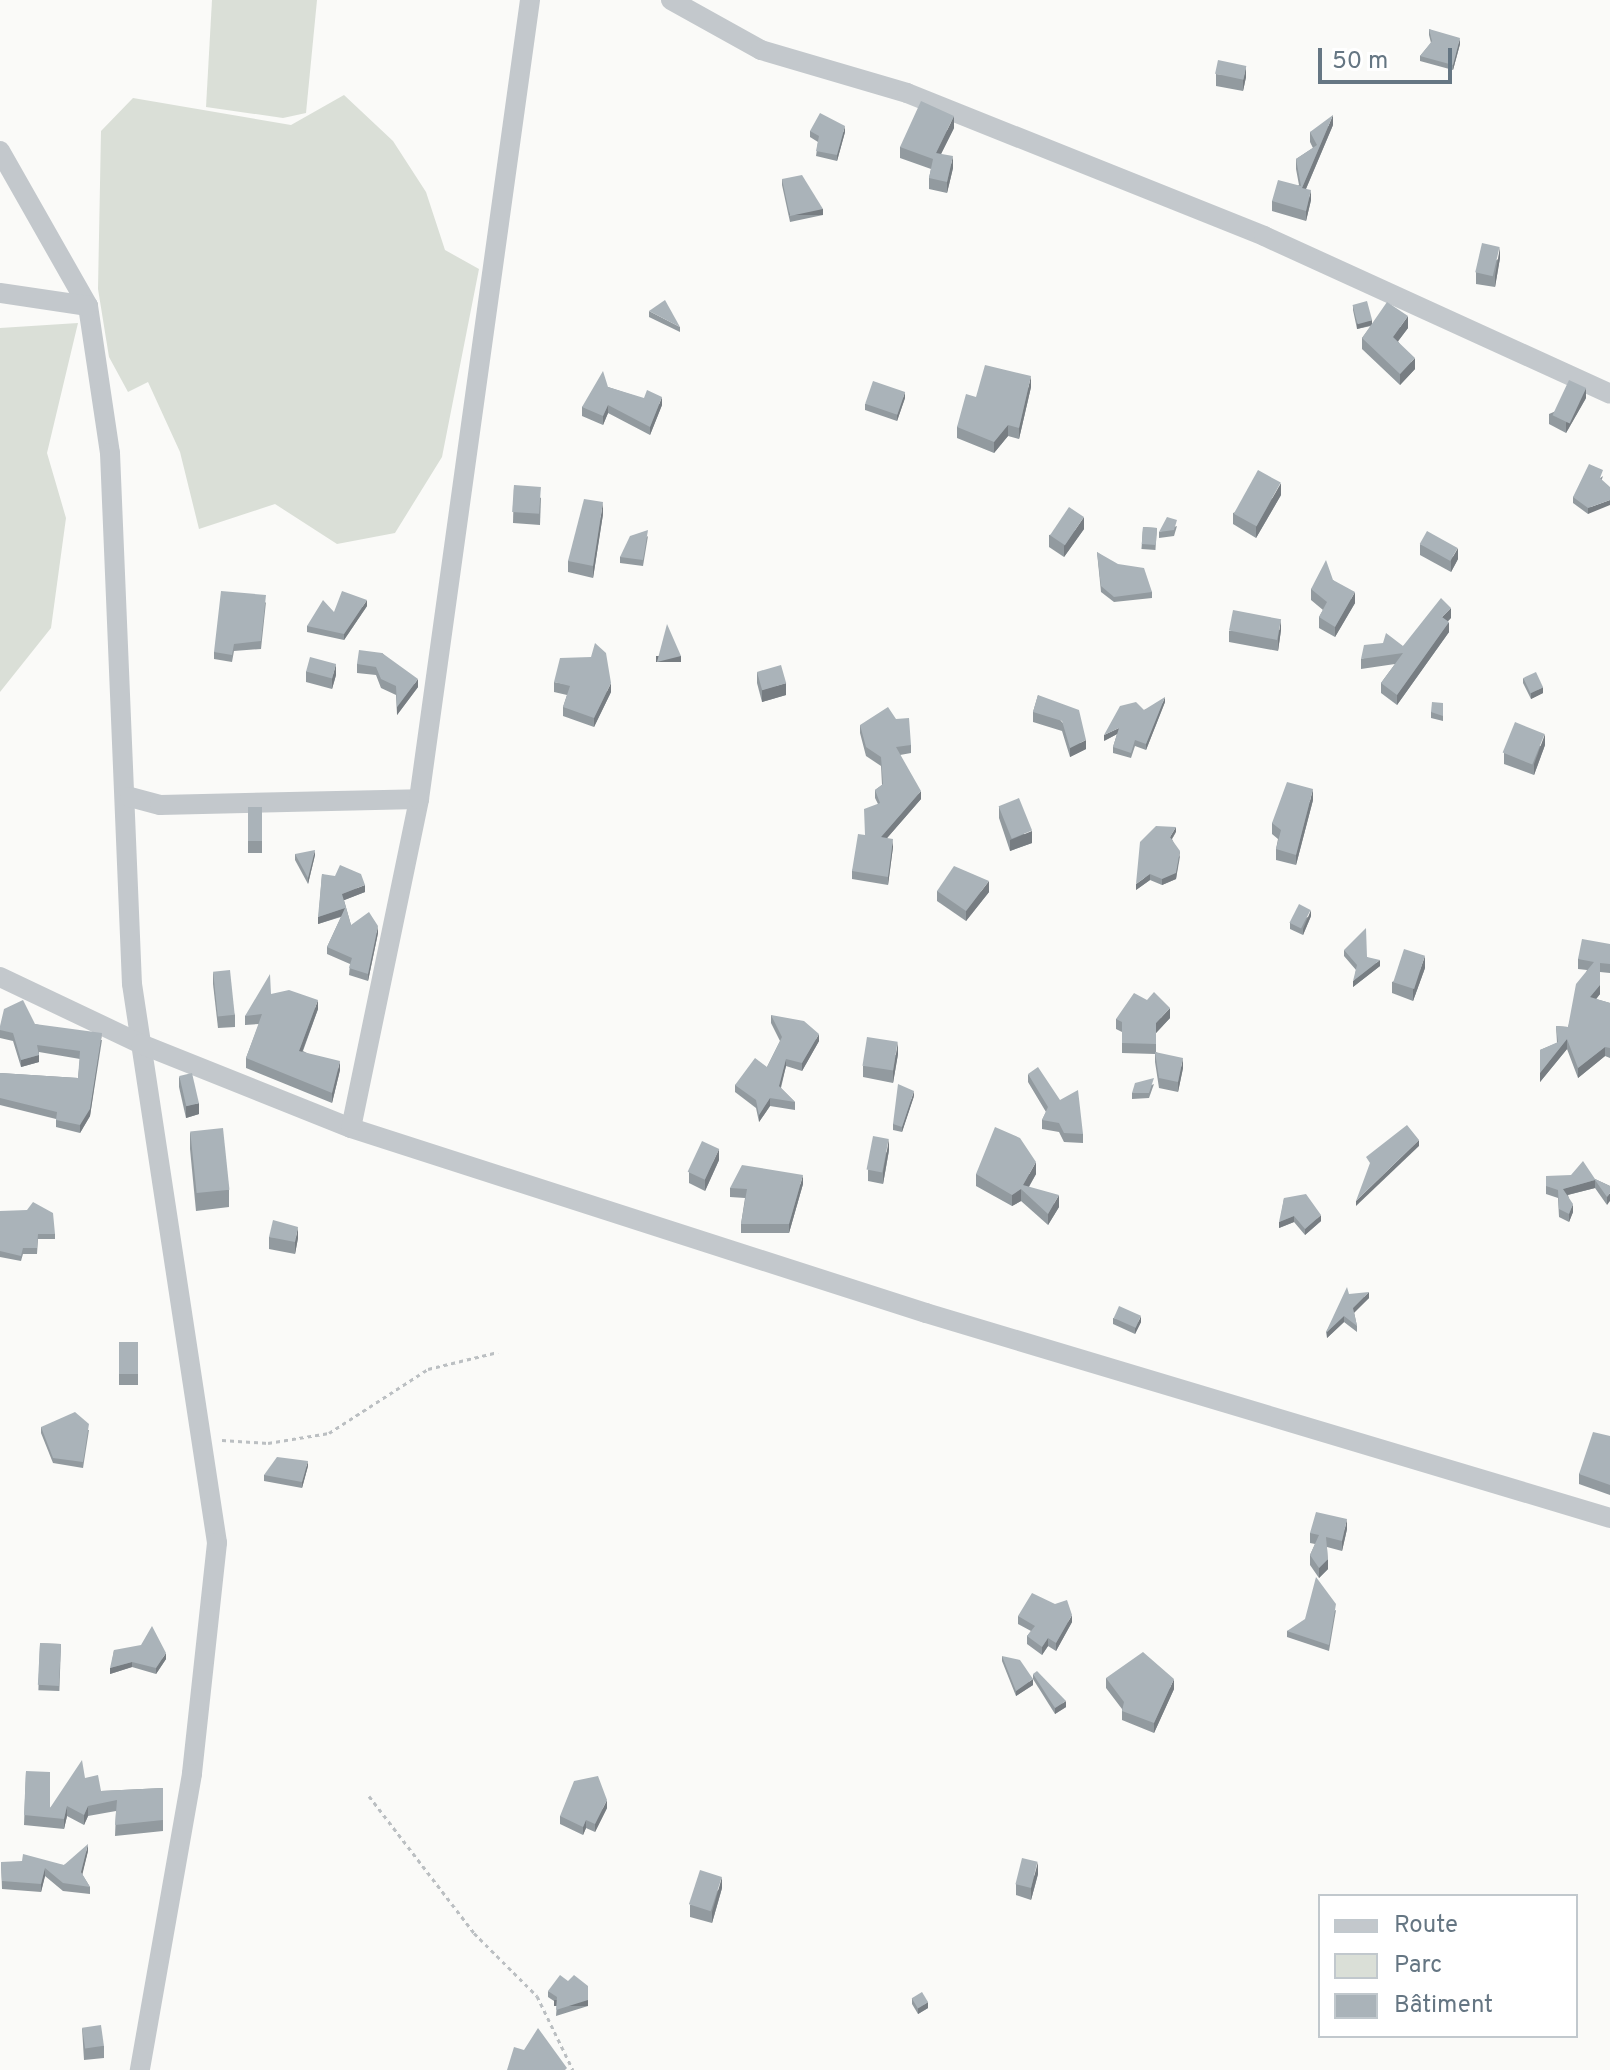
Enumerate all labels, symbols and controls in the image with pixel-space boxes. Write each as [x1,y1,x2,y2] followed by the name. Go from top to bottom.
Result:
[1322,32,1456,82] scale bar
[1332,47,1388,77] text: 50 m
[1318,1894,1578,2038] legend
[1394,1911,1458,1941] text: Route
[1394,1951,1442,1981] text: Parc
[1394,1991,1493,2021] text: Bâtiment

